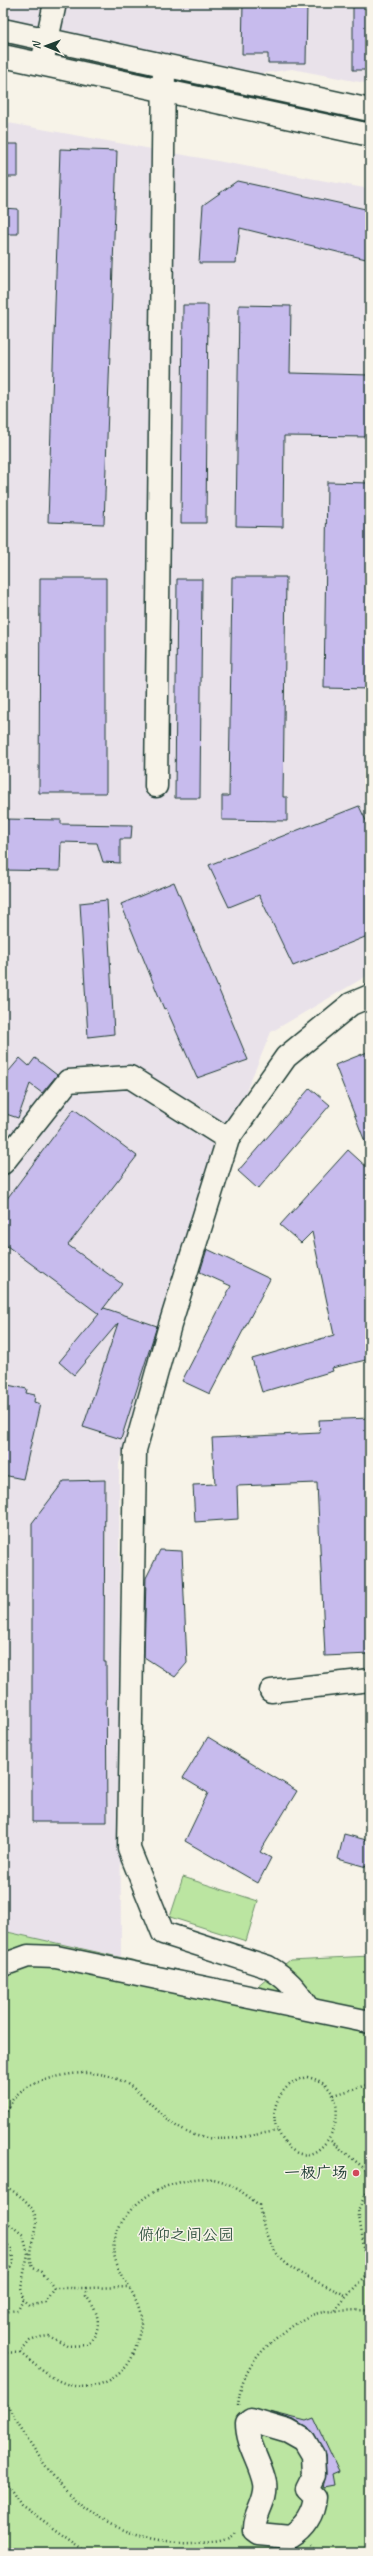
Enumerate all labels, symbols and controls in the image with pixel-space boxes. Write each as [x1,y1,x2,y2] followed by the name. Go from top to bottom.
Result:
[26,26,66,66] north arrow
[29,40,43,49] text: N
[284,2163,348,2183] place label: 一极广场
[351,2168,361,2178] marker: 一极广场
[138,2225,234,2245] park label: 俯仰之间公园

